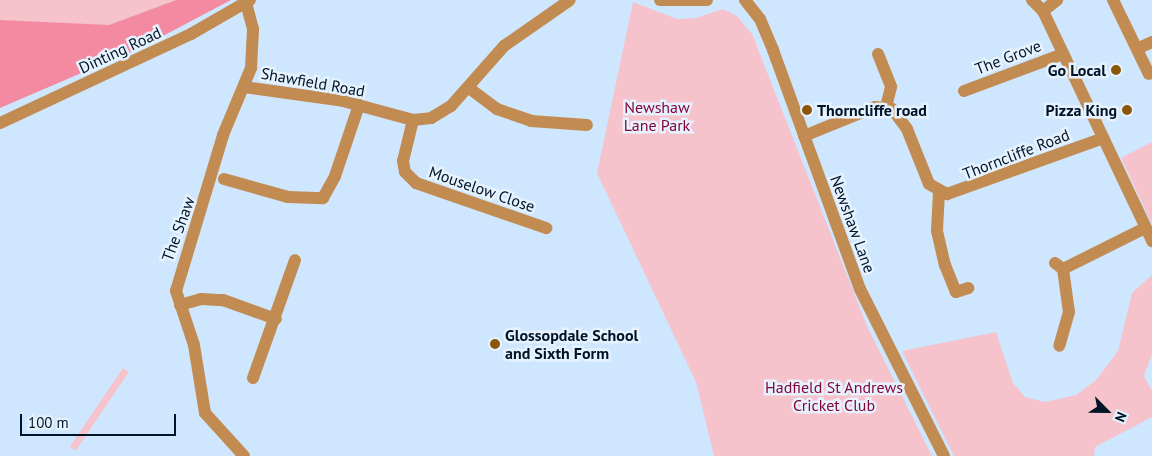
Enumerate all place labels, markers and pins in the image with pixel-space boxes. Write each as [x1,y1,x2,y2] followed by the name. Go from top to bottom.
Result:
[1048,60,1106,80] place label: Go Local
[1110,64,1122,76] marker: Go Local
[817,100,927,120] place label: Thorncliffe road
[1045,100,1117,120] place label: Pizza King
[801,104,813,116] marker: Thorncliffe road
[1121,104,1133,116] marker: Pizza King
[505,325,638,363] place label: Glossopdale School and Sixth Form
[489,338,501,350] marker: Glossopdale School and Sixth Form

